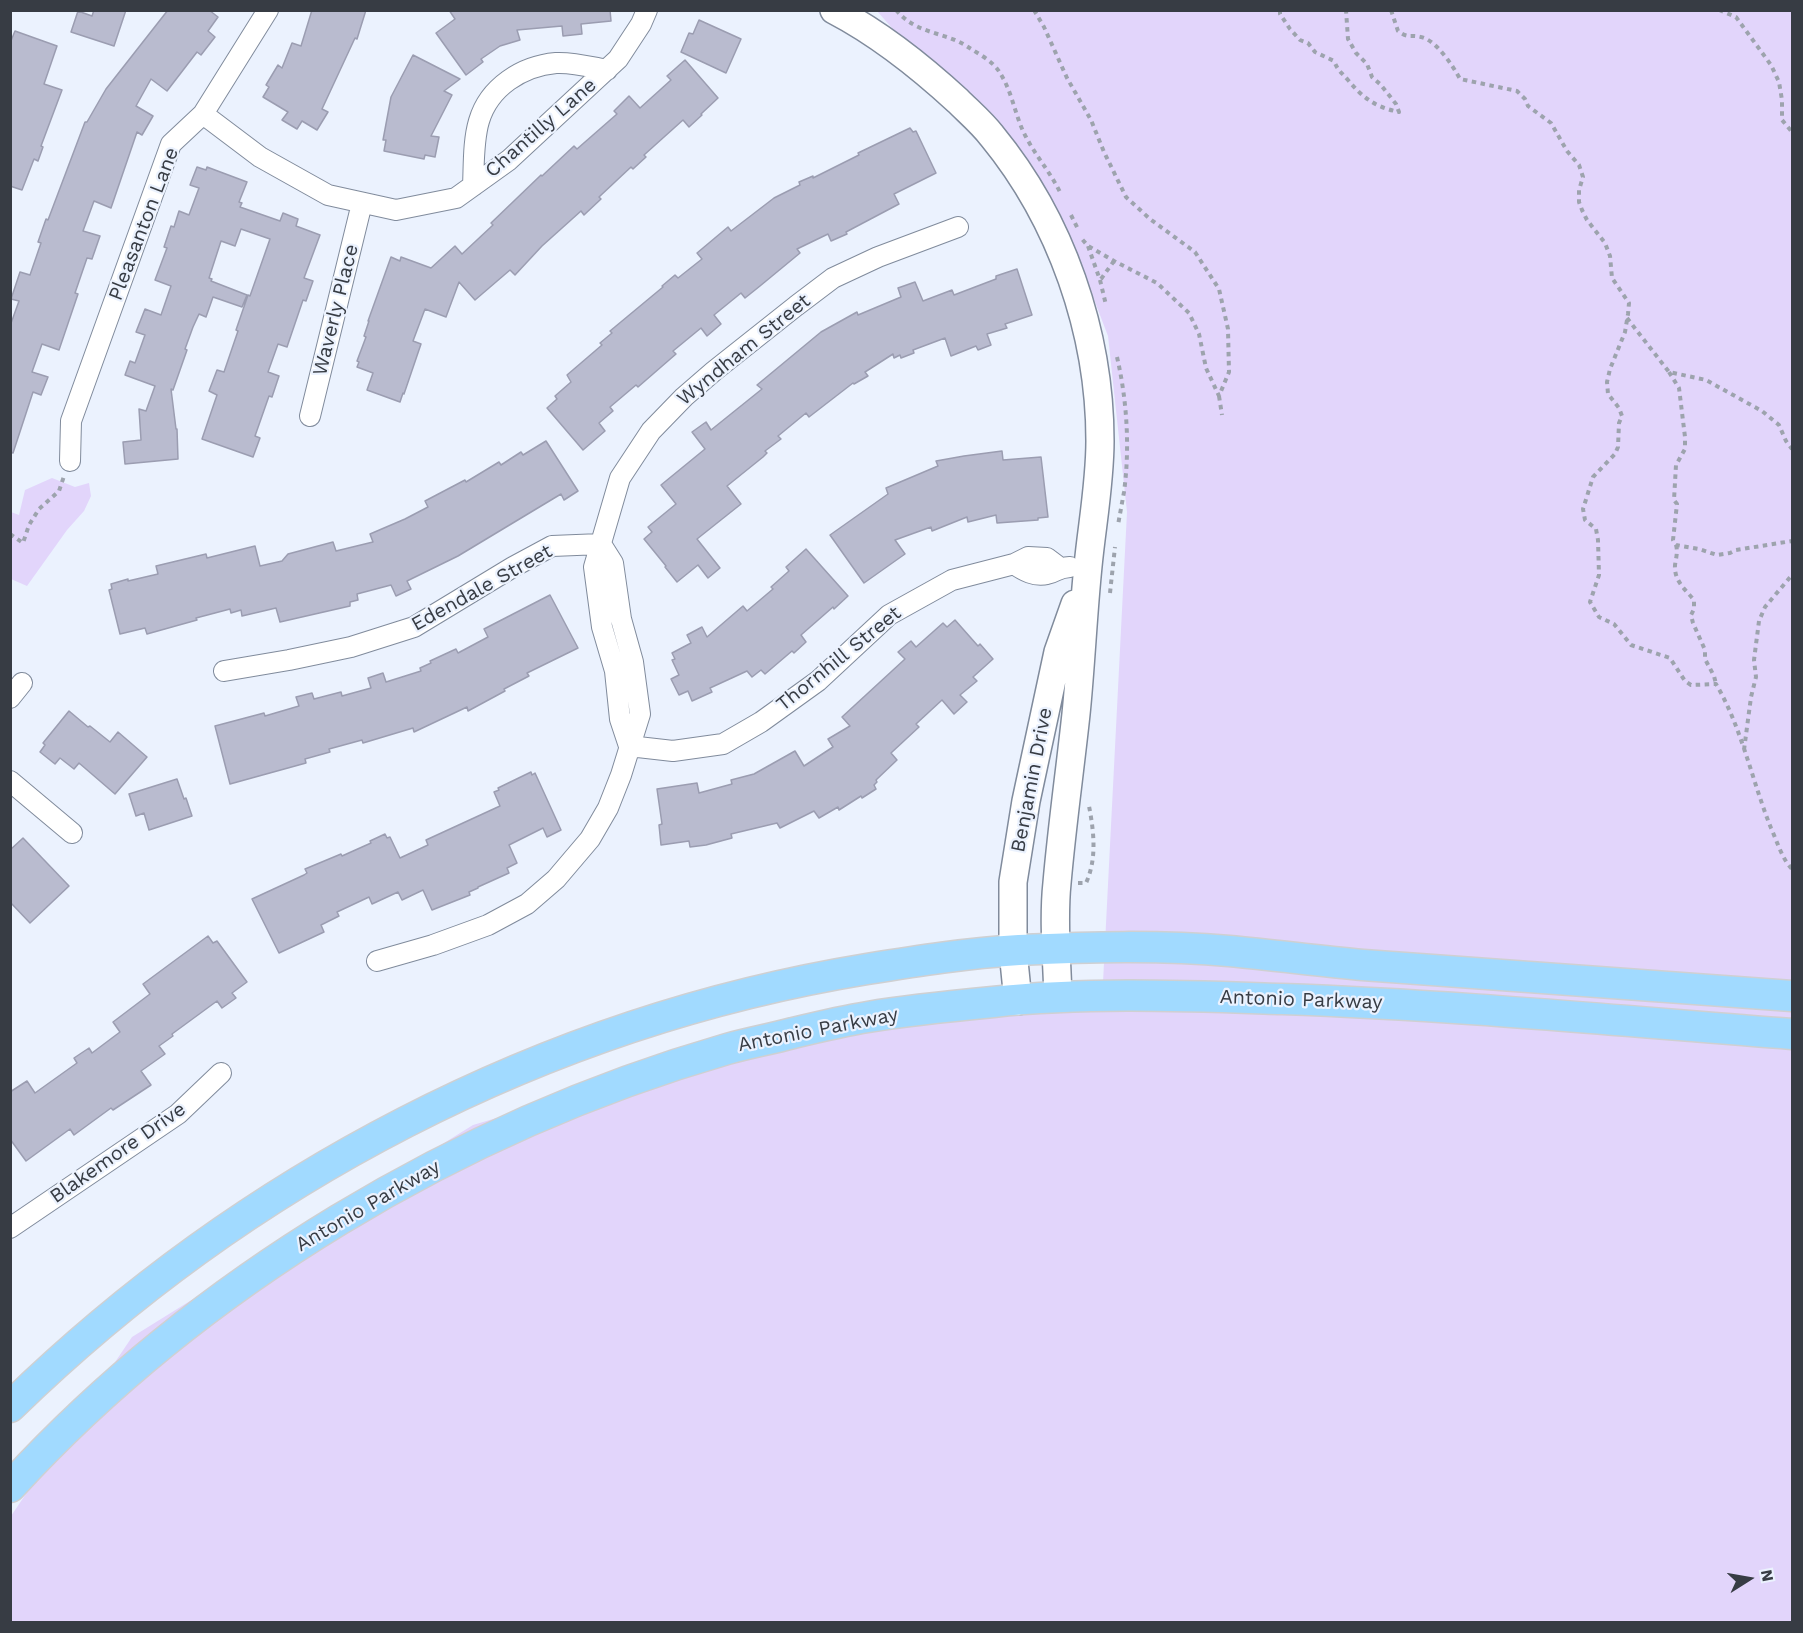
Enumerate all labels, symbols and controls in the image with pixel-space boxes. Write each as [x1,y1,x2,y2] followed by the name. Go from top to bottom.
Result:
[481,73,601,183] street label: Chantilly Lane
[104,144,184,304] street label: Pleasanton Lane
[308,242,364,378] street label: Waverly Place
[673,289,815,411] street label: Wyndham Street
[407,539,557,637] street label: Edendale Street
[772,601,906,717] street label: Thornhill Street
[1006,706,1058,854] street label: Benjamin Drive
[1219,985,1383,1015] street label: Antonio Parkway
[736,1003,900,1057] street label: Antonio Parkway
[46,1097,190,1209] street label: Blakemore Drive
[291,1155,445,1257] street label: Antonio Parkway
[1719,1549,1779,1609] north arrow
[1757,1568,1778,1583] text: N

